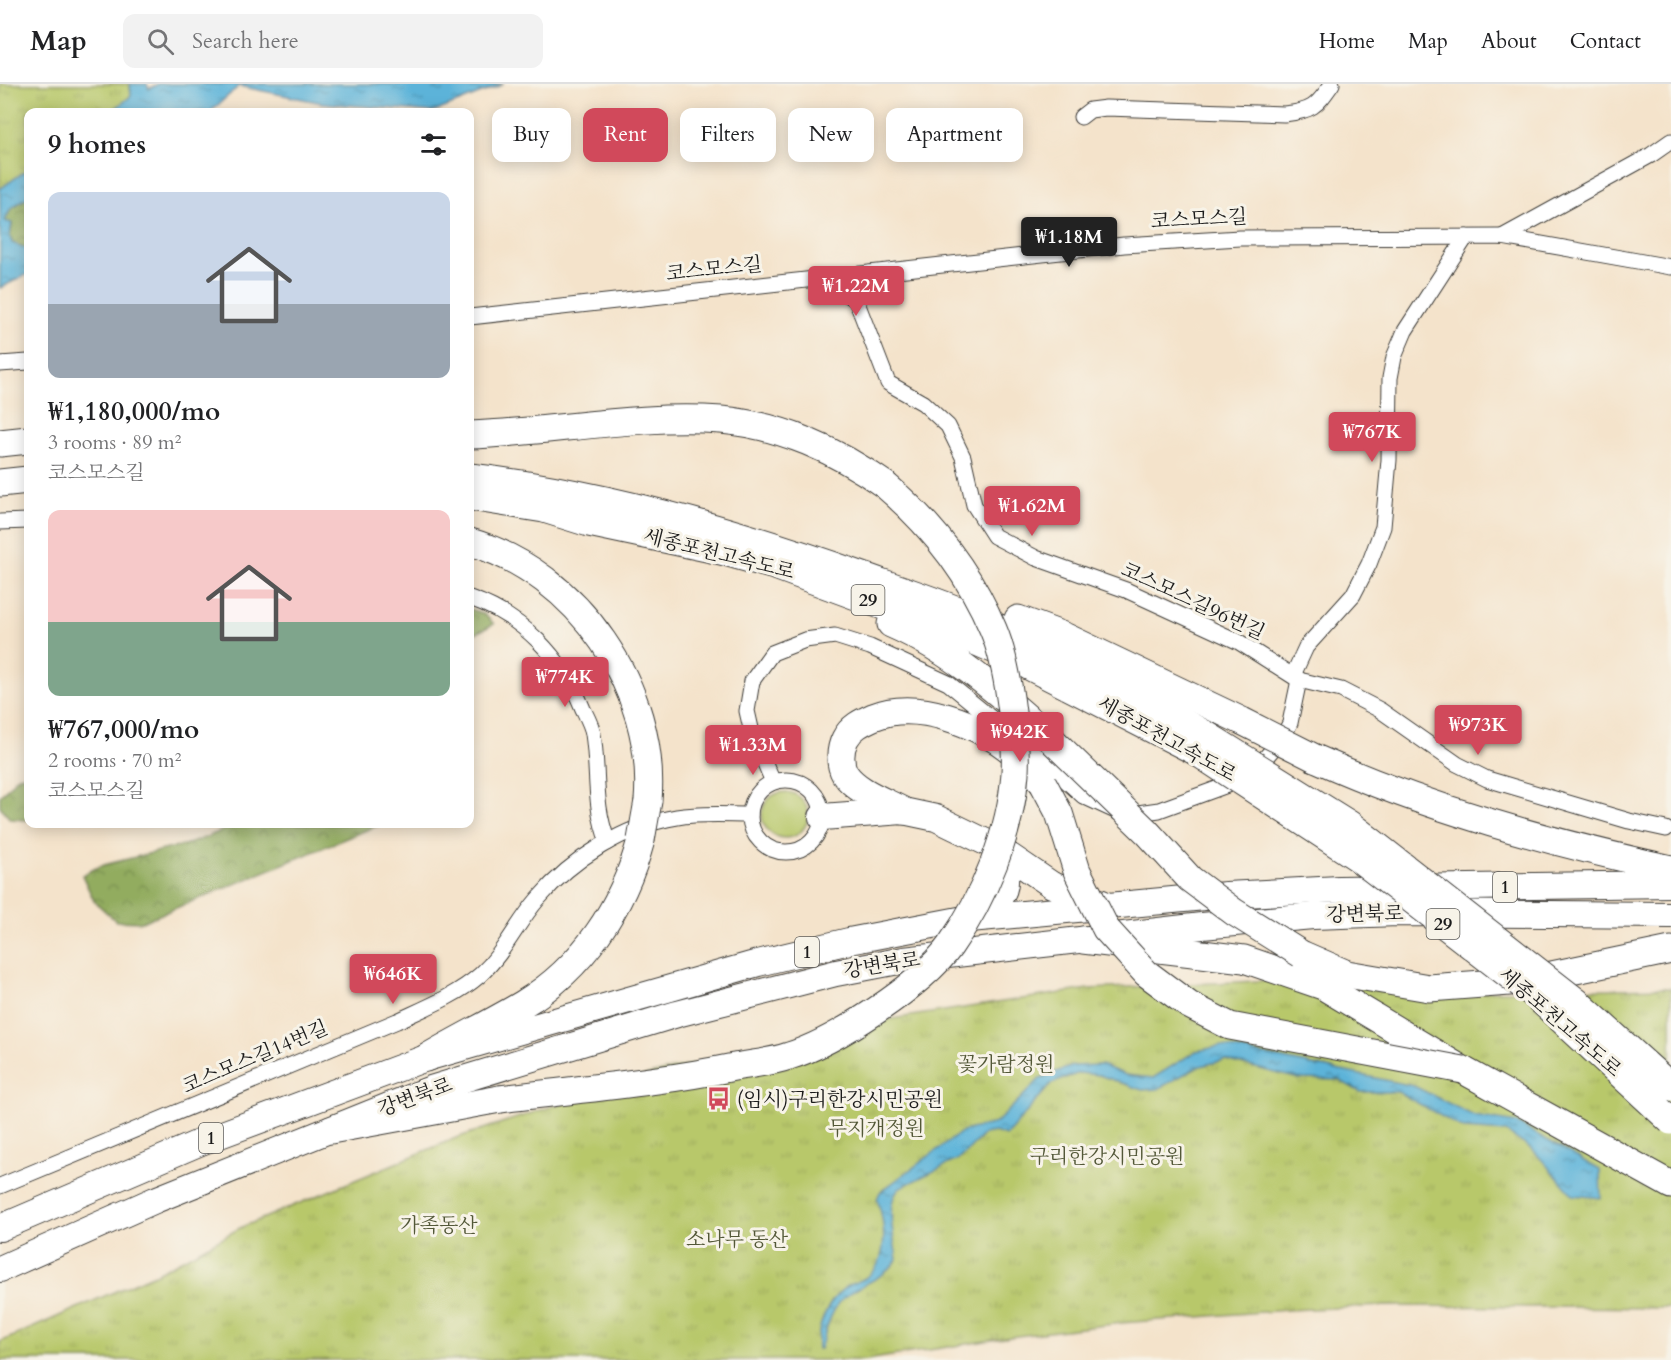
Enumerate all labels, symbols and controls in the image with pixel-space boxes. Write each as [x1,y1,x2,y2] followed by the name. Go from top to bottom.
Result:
[123,14,543,68] search box
[30,22,87,60] text: Map
[144,25,177,58] icon: search
[192,26,299,56] text: Search here
[1319,27,1375,56] text: Home
[1408,27,1448,56] text: Map
[1481,27,1537,56] text: About
[1570,27,1641,56] text: Contact
[492,108,571,162] chip: Buy
[583,108,668,162] chip: Rent
[680,108,776,162] chip: Filters
[788,108,874,162] chip: New
[886,108,1023,162] chip: Apartment
[48,127,146,162] text: 9 homes
[417,128,450,161] icon: filters
[1150,203,1248,235] street label: 코스모스길
[1020,217,1118,268] pin: ₩1.18M
[1035,223,1103,250] text: ₩1.18M
[195,231,303,339] icon: home
[665,251,763,287] street label: 코스모스길
[807,266,905,317] pin: ₩1.22M
[822,272,890,299] text: ₩1.22M
[48,394,220,429] text: ₩1,180,000/mo
[1330,412,1414,463] pin: ₩767K
[1343,418,1401,445] text: ₩767K
[48,429,181,456] text: 3 rooms · 89 m²
[48,459,145,486] text: 코스모스길
[983,486,1081,537] pin: ₩1.62M
[998,492,1066,519] text: ₩1.62M
[641,522,797,586] street label: 세종포천고속도로
[195,549,303,657] icon: home
[1117,556,1269,646] street label: 코스모스길96번길
[852,585,884,615] road number: 29
[523,657,607,708] pin: ₩774K
[536,663,594,690] text: ₩774K
[1093,690,1241,788] street label: 세종포천고속도로
[1436,705,1520,756] pin: ₩973K
[1449,711,1507,738] text: ₩973K
[48,712,199,747] text: ₩767,000/mo
[978,712,1062,763] pin: ₩942K
[991,718,1049,745] text: ₩942K
[704,725,802,776] pin: ₩1.33M
[719,731,787,758] text: ₩1.33M
[48,747,181,774] text: 2 rooms · 70 m²
[48,777,145,804] text: 코스모스길
[1493,872,1517,902] road number: 1
[1326,900,1404,928] street label: 강변북로
[1426,909,1460,939] road number: 29
[795,937,819,967] road number: 1
[842,946,922,984] street label: 강변북로
[351,954,435,1005] pin: ₩646K
[364,960,422,987] text: ₩646K
[1493,961,1627,1083] street label: 세종포천고속도로
[178,1014,332,1100] street label: 코스모스길14번길
[958,1051,1054,1078] park label: 꽃가람정원
[374,1071,456,1123] street label: 강변북로
[706,1086,732,1112] bus stop icon: (임시)구리한강시민공원
[737,1086,943,1113] place label: (임시)구리한강시민공원
[828,1115,924,1142] park label: 무지개정원
[199,1123,223,1153] road number: 1
[1030,1143,1184,1170] park label: 구리한강시민공원
[400,1212,478,1239] park label: 가족동산
[686,1226,789,1253] park label: 소나무 동산

